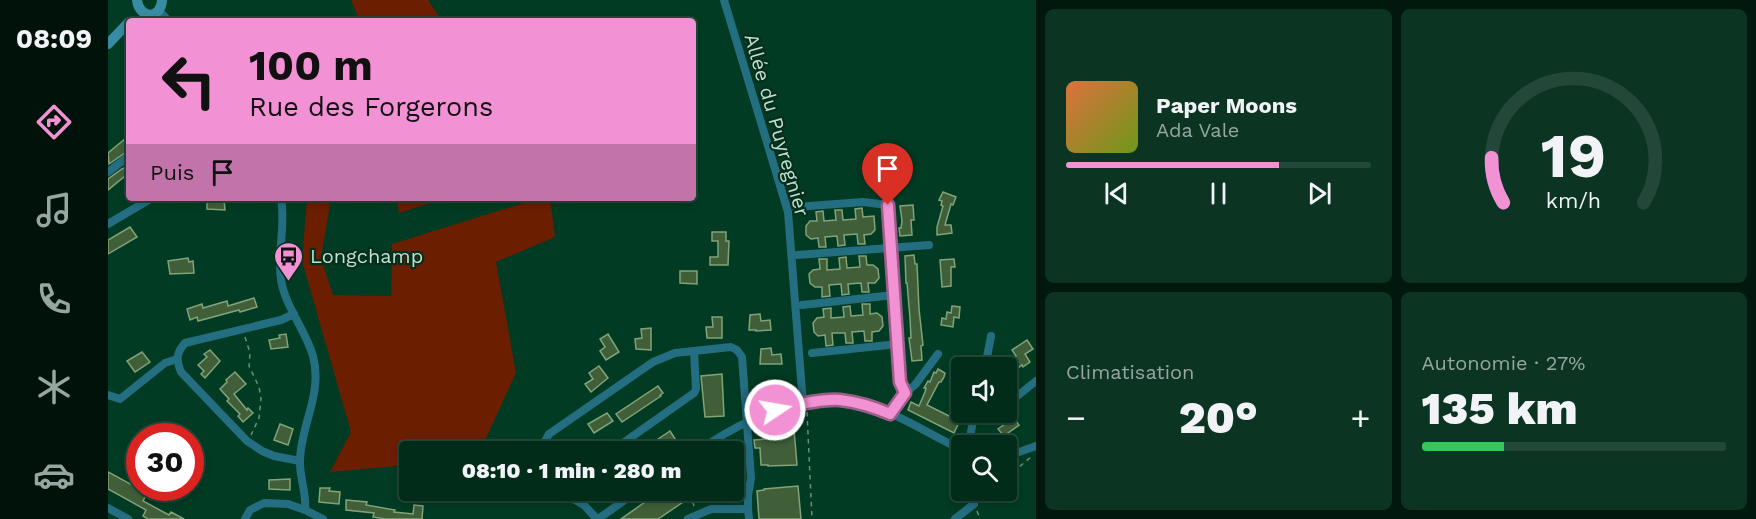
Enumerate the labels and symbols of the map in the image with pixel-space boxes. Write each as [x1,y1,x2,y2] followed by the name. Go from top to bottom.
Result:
[739,31,815,219] street label: Allée du Puyregnier
[862,143,913,205] pin
[273,240,305,282] bus stop icon: Longchamp
[310,244,423,268] place label: Longchamp
[743,378,807,442] position arrow
[126,423,204,501] speed limit sign: 30

